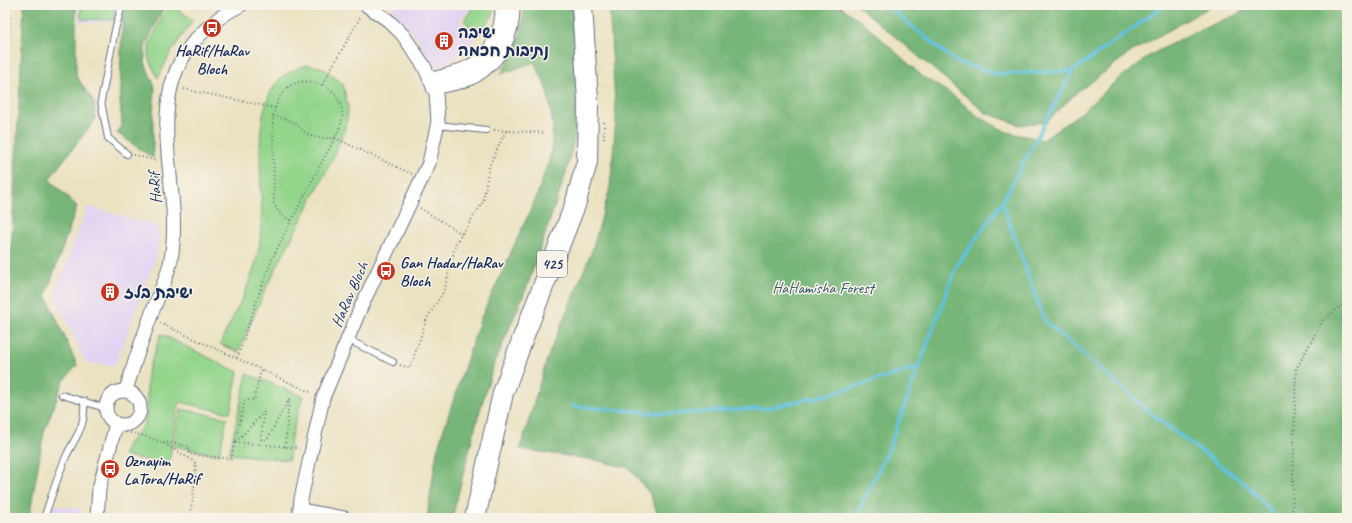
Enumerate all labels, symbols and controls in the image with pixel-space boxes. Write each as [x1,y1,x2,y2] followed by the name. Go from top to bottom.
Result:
[201,17,223,39] bus stop icon: HaRif/HaRav Bloch
[458,23,549,61] place label: ישיבה נתיבות חכמה
[433,30,455,52] building icon: ישיבה נתיבות חכמה
[175,41,251,79] place label: HaRif/HaRav Bloch
[143,168,166,205] street label: HaRif
[537,251,567,277] road number: 425
[400,253,504,291] place label: Gan Hadar/HaRav Bloch
[327,257,374,330] street label: HaRav Bloch
[375,260,397,282] bus stop icon: Gan Hadar/HaRav Bloch
[772,278,876,298] park label: HaHamisha Forest
[99,281,121,303] building icon: ישיבת בלז
[124,283,193,303] place label: ישיבת בלז
[124,451,204,489] place label: Oznayim LaTora/HaRif
[99,458,121,480] bus stop icon: Oznayim LaTora/HaRif

